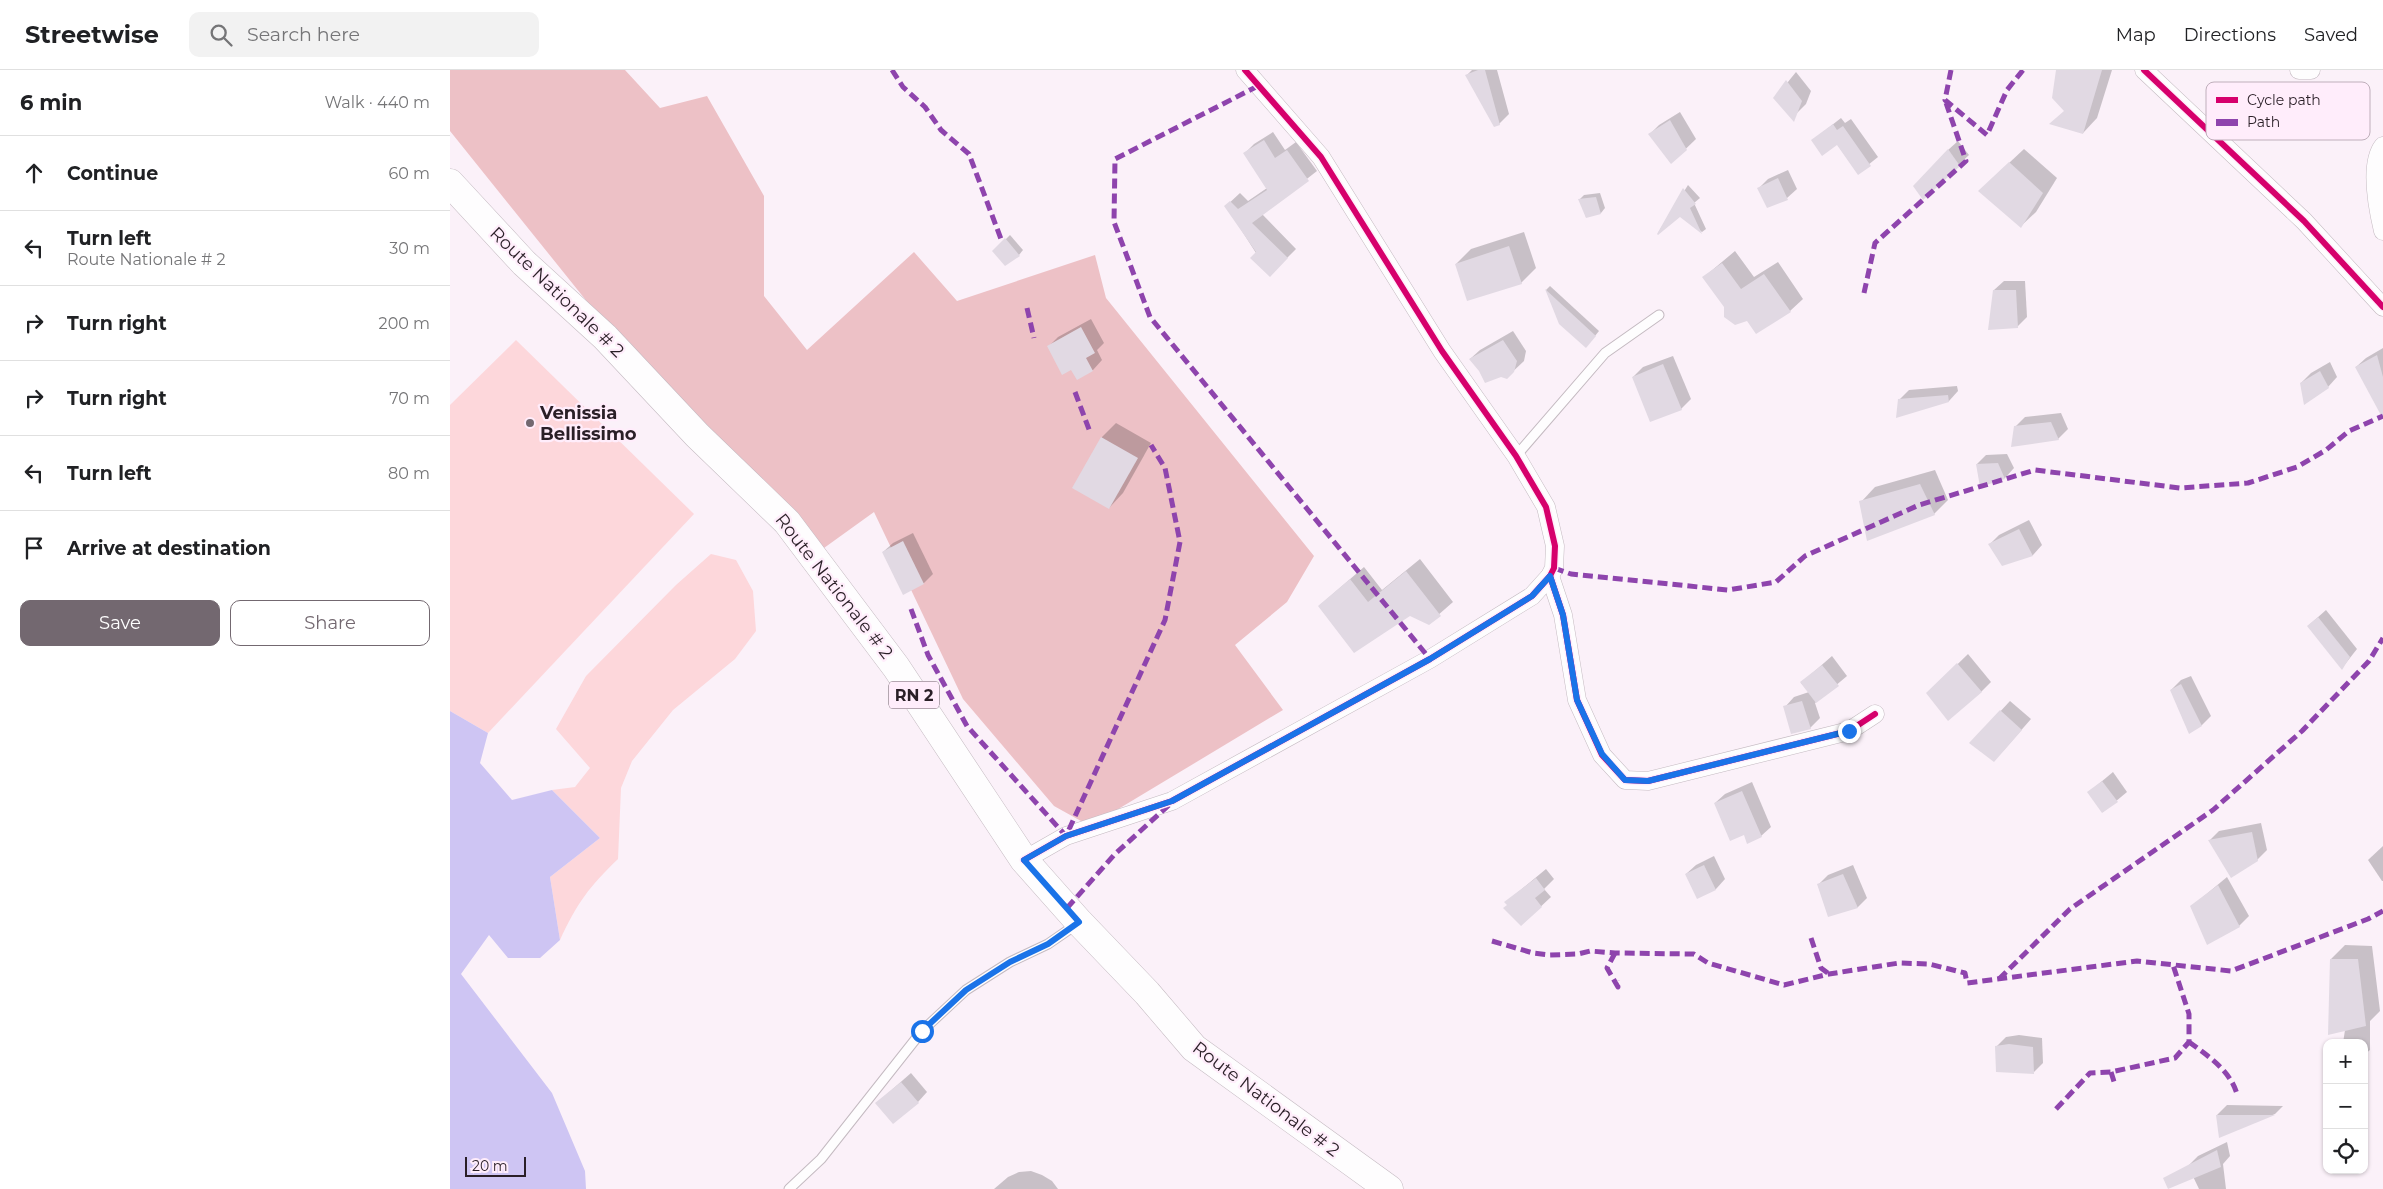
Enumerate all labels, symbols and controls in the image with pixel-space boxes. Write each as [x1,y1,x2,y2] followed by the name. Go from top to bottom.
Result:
[189,12,539,57] search box
[25,20,159,49] text: Streetwise
[207,21,235,49] icon: search
[247,23,360,46] text: Search here
[2116,24,2156,46] text: Map
[2184,24,2276,46] text: Directions
[2304,24,2358,46] text: Saved
[2206,82,2370,140] legend
[20,90,82,115] text: 6 min
[2247,91,2321,109] text: Cycle path
[324,93,430,112] text: Walk · 440 m
[2247,113,2280,131] text: Path
[20,159,48,187] icon: ahead
[67,162,158,185] text: Continue
[388,164,430,183] text: 60 m
[485,222,629,362] street label: Route Nationale # 2
[67,227,152,250] text: Turn left
[20,234,48,262] icon: left
[389,239,430,258] text: 30 m
[67,250,226,269] text: Route Nationale # 2
[20,309,48,337] icon: right
[67,312,167,335] text: Turn right
[379,314,430,333] text: 200 m
[20,384,48,412] icon: right
[67,387,167,410] text: Turn right
[389,389,430,408] text: 70 m
[539,402,637,445] place label: Venissia Bellissimo
[524,417,536,429] marker: Venissia Bellissimo
[20,459,48,487] icon: left
[67,462,152,485] text: Turn left
[388,464,430,483] text: 80 m
[770,509,898,663] street label: Route Nationale # 2
[20,534,48,562] icon: arrive
[67,537,271,560] text: Arrive at destination
[20,600,220,646] button: Save
[230,600,430,646] button: Share
[889,682,939,708] road number: RN 2
[1838,720,1861,743] route end
[911,1020,934,1043] route start
[1188,1037,1344,1161] street label: Route Nationale # 2
[2323,1039,2368,1174] map controls
[2323,1039,2368,1084] button: +
[2323,1084,2368,1129] button: −
[2323,1129,2368,1174] button: locate
[465,1154,526,1177] scale bar
[472,1157,508,1175] text: 20 m

